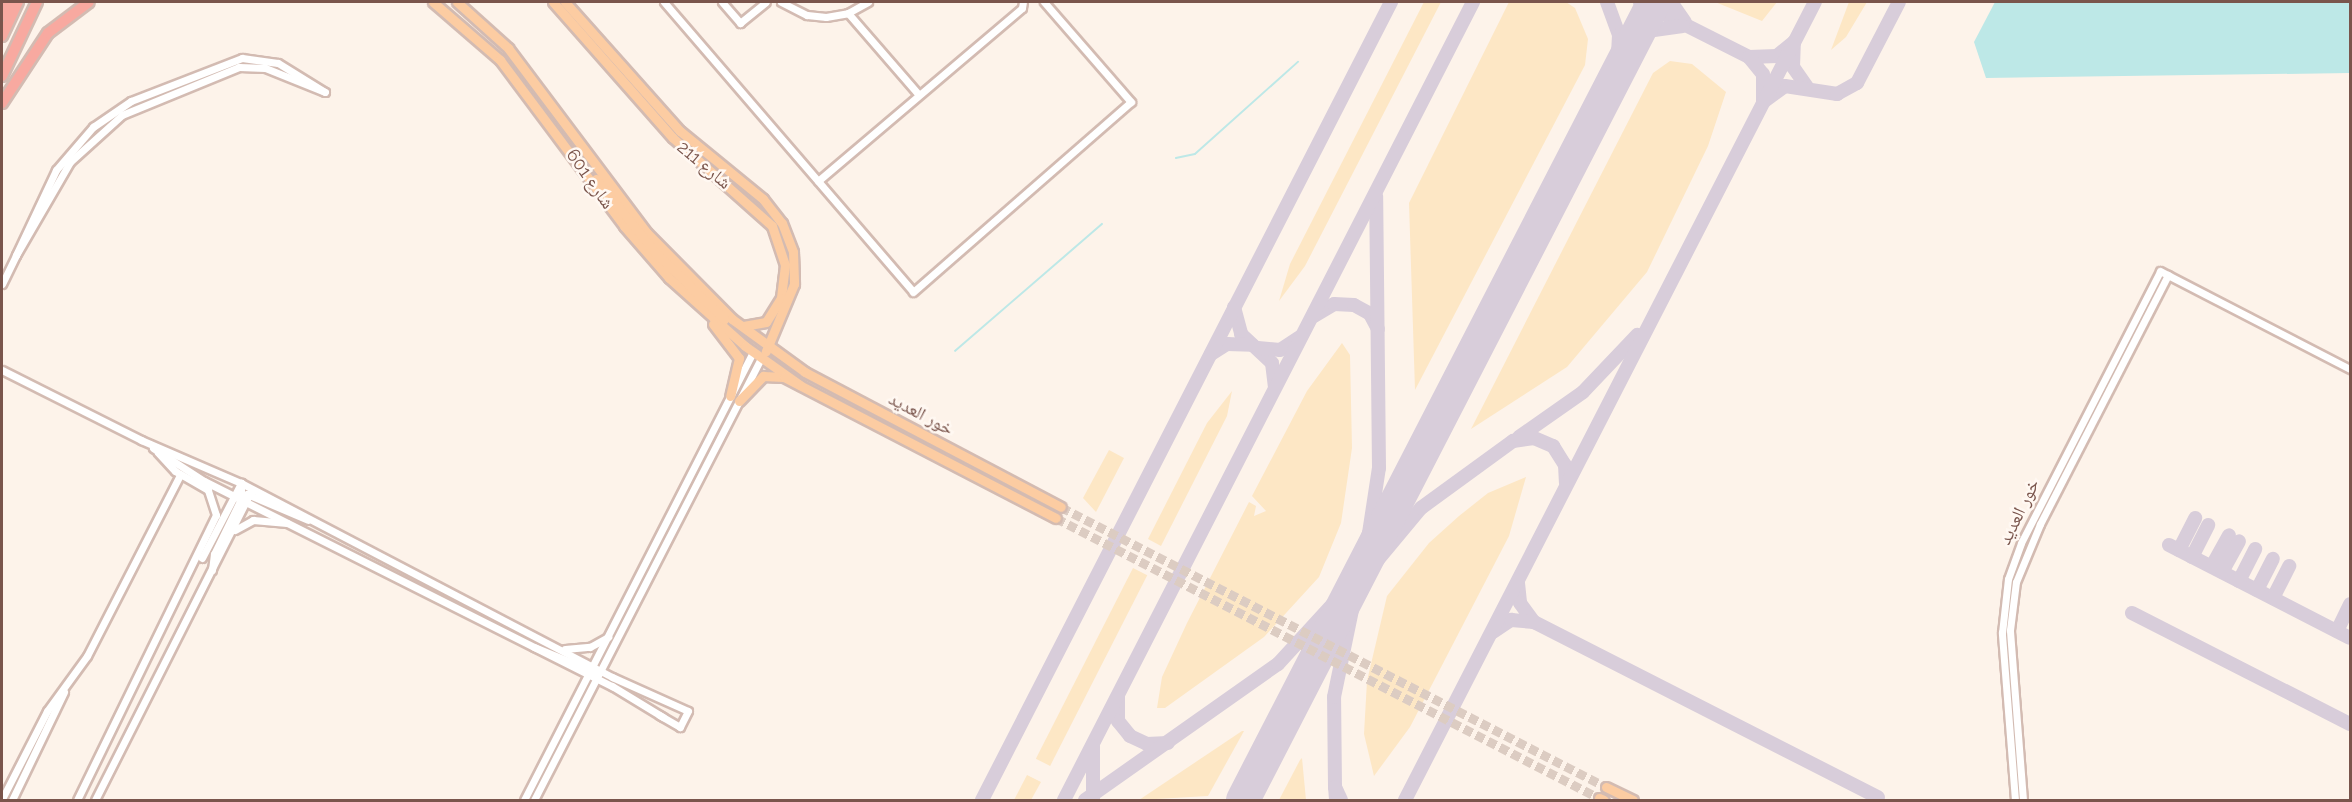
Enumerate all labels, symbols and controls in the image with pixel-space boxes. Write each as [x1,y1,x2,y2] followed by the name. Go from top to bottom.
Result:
[673,136,735,194] street label: شارع 211
[562,145,618,213] street label: شارع 601
[885,388,957,440] street label: خور العديد
[1994,476,2044,548] street label: خور العديد

